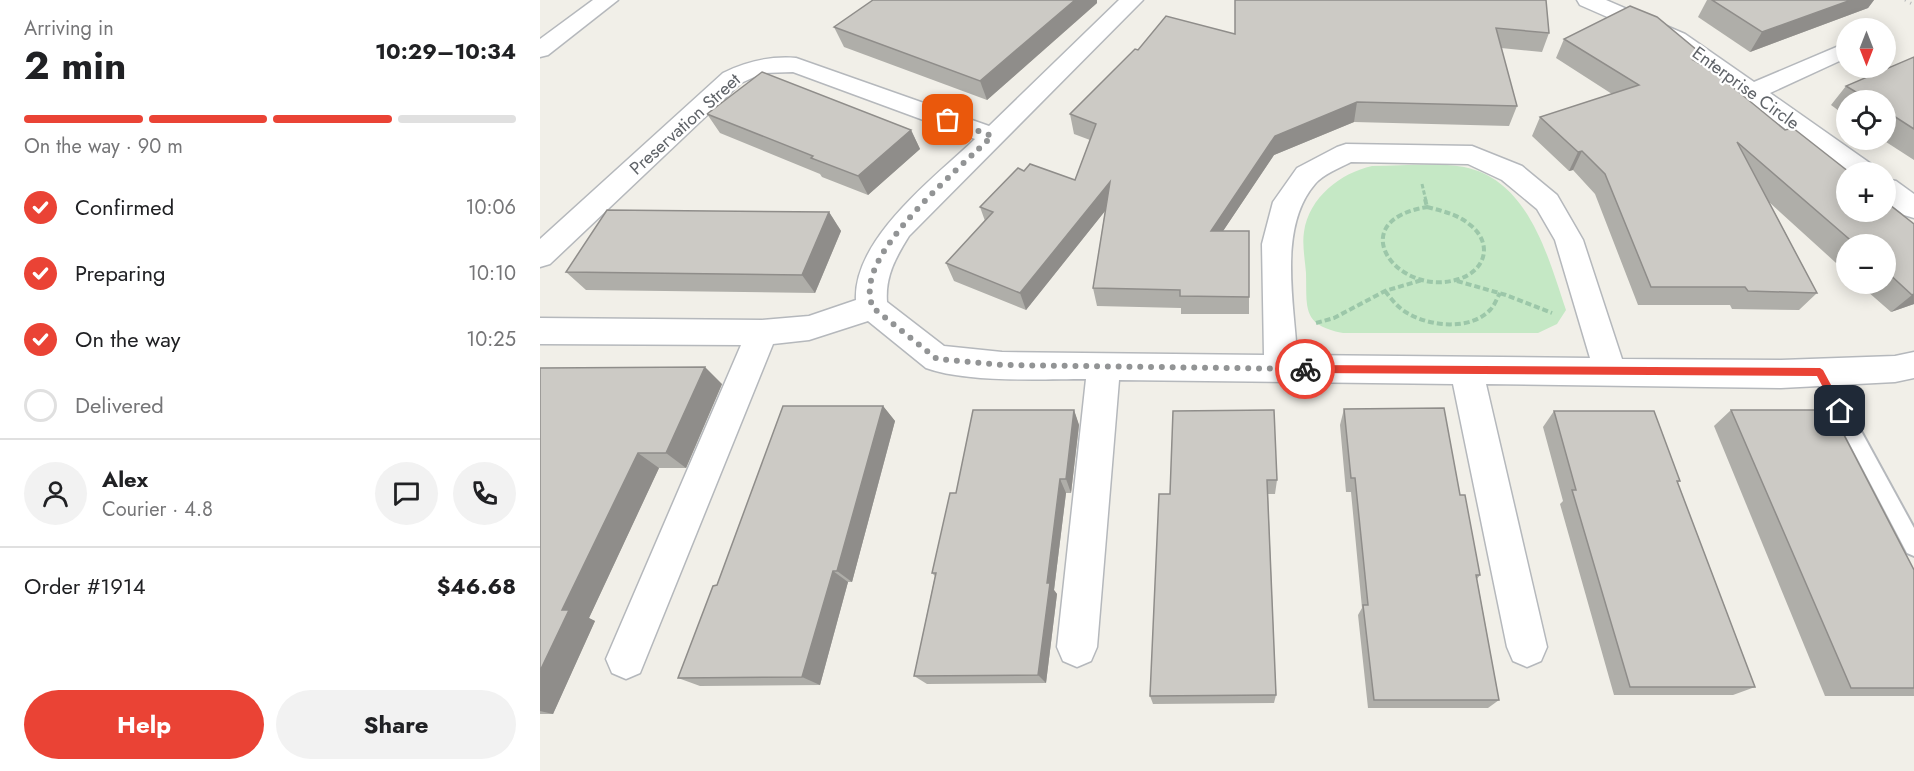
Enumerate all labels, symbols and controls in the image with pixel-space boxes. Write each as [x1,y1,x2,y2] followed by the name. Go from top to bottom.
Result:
[24,14,114,43] text: Arriving in
[1836,18,1896,78] north arrow
[1836,18,1896,294] map controls
[375,35,516,67] text: 10:29–10:34
[24,37,126,94] text: 2 min
[1687,40,1805,136] street label: Enterprise Circle
[624,67,747,181] street label: Preservation Street
[1836,90,1896,150] button: locate
[922,94,973,145] pin
[931,103,964,136] icon: bag
[24,132,183,161] text: On the way · 90 m
[1836,162,1896,222] button: +
[24,191,57,224] icon: check
[75,191,174,223] text: Confirmed
[465,193,516,222] text: 10:06
[1836,234,1896,294] button: −
[24,257,57,290] icon: check
[75,257,166,289] text: Preparing
[468,259,516,288] text: 10:10
[24,323,57,356] icon: check
[75,323,180,355] text: On the way
[466,325,516,354] text: 10:25
[1275,339,1335,399] courier
[1289,353,1322,386] icon: bike
[1814,385,1865,436] pin
[75,389,164,421] text: Delivered
[1823,394,1856,427] icon: home
[24,462,87,525] button: person
[375,462,438,525] button: chat
[453,462,516,525] button: phone
[102,463,148,495] text: Alex
[102,495,213,524] text: Courier · 4.8
[24,570,146,602] text: Order #1914
[437,570,516,602] text: $46.68
[24,690,264,759] button: Help
[276,690,516,759] button: Share

